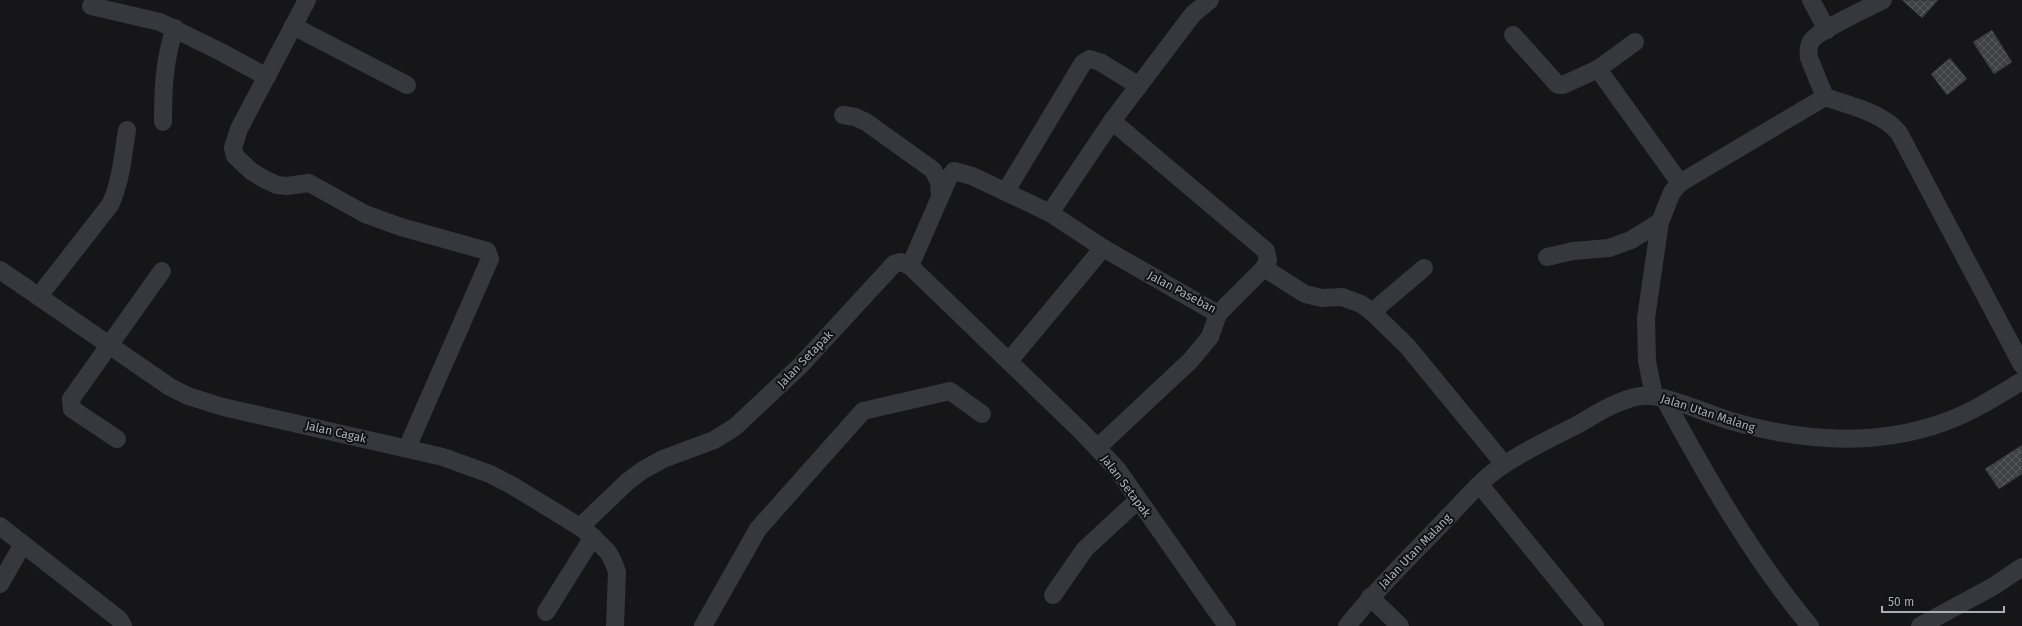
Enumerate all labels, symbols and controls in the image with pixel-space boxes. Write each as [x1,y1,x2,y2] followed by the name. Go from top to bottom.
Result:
[1145,268,1219,316] street label: Jalan Paseban
[774,327,836,390] street label: Jalan Setapak
[1659,391,1758,435] street label: Jalan Utan Malang
[304,418,369,446] street label: Jalan Cagak
[1098,452,1154,520] street label: Jalan Setapak
[1376,510,1455,591] street label: Jalan Utan Malang
[1882,588,2004,614] scale bar
[1888,595,1914,609] text: 50 m

